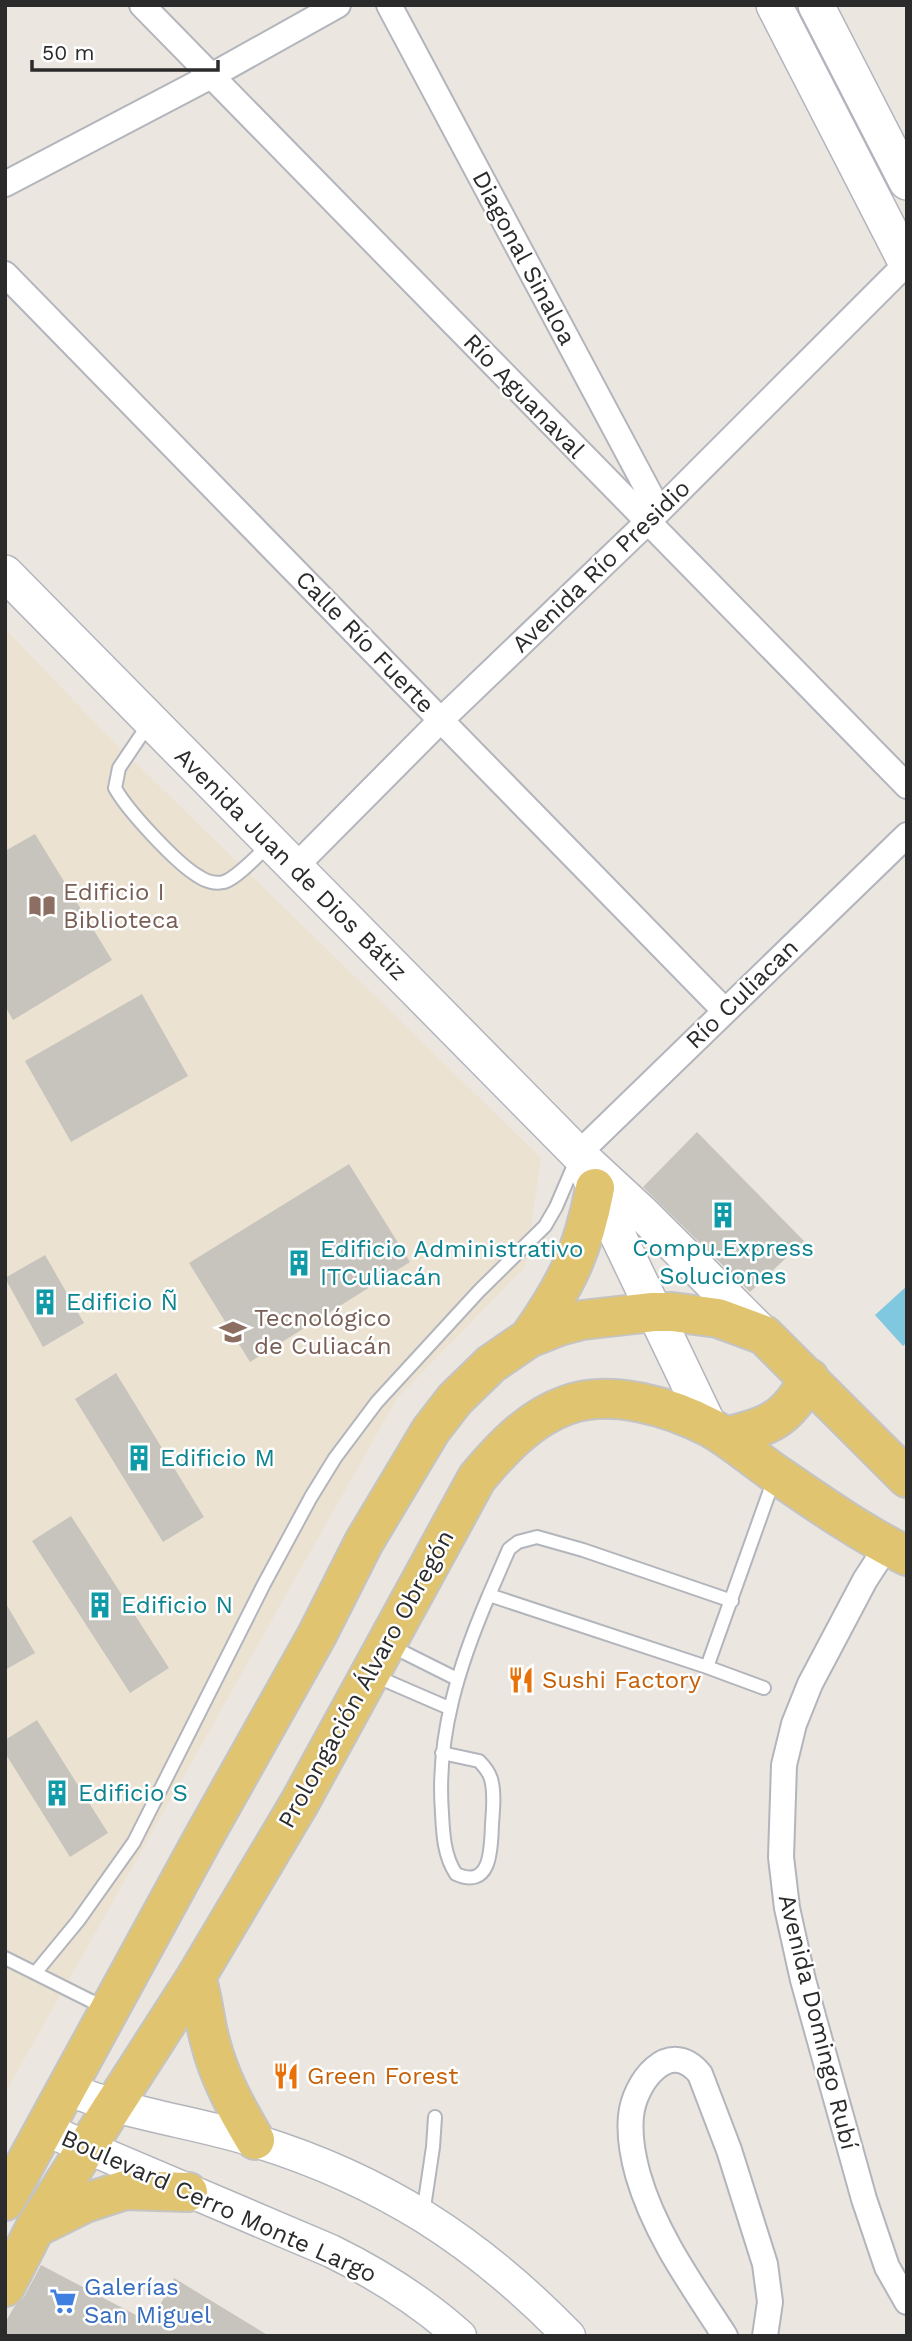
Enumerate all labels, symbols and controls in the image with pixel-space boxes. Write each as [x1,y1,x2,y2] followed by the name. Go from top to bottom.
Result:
[32,28,217,72] scale bar
[42,40,94,65] text: 50 m
[466,166,582,350] street label: Diagonal Sinaloa
[458,328,591,464] street label: Río Aguanaval
[506,474,696,658] street label: Avenida Río Presidio
[290,565,440,719] street label: Calle Río Fuerte
[169,742,413,986] street label: Avenida Juan de Dios Bátiz
[63,878,179,934] place label: Edificio I Biblioteca
[27,891,57,921] library icon: Edificio I Biblioteca
[680,933,804,1055] street label: Río Culiacan
[708,1200,738,1230] building icon: Compu.Express Soluciones
[632,1234,814,1290] place label: Compu.Express Soluciones
[320,1235,583,1291] place label: Edificio Administrativo ITCuliacán
[284,1248,314,1278] building icon: Edificio Administrativo ITCuliacán
[30,1287,60,1317] building icon: Edificio Ñ
[66,1288,178,1316] place label: Edificio Ñ
[254,1304,392,1360] place label: Tecnológico de Culiacán
[218,1317,248,1347] school or university icon: Tecnológico de Culiacán
[124,1443,154,1473] building icon: Edificio M
[160,1444,275,1472] place label: Edificio M
[272,1525,460,1833] street label: Prolongación Álvaro Obregón
[85,1590,115,1620] building icon: Edificio N
[121,1591,233,1619] place label: Edificio N
[506,1665,536,1695] restaurant icon: Sushi Factory
[542,1666,702,1694] place label: Sushi Factory
[42,1778,72,1808] building icon: Edificio S
[78,1779,188,1807] place label: Edificio S
[773,1892,863,2152] street label: Avenida Domingo Rubí
[271,2061,301,2091] restaurant icon: Green Forest
[307,2062,458,2090] place label: Green Forest
[57,2124,381,2288] street label: Boulevard Cerro Monte Largo
[84,2273,212,2329] place label: Galerías San Miguel
[48,2286,78,2316] supermarket icon: Galerías San Miguel

